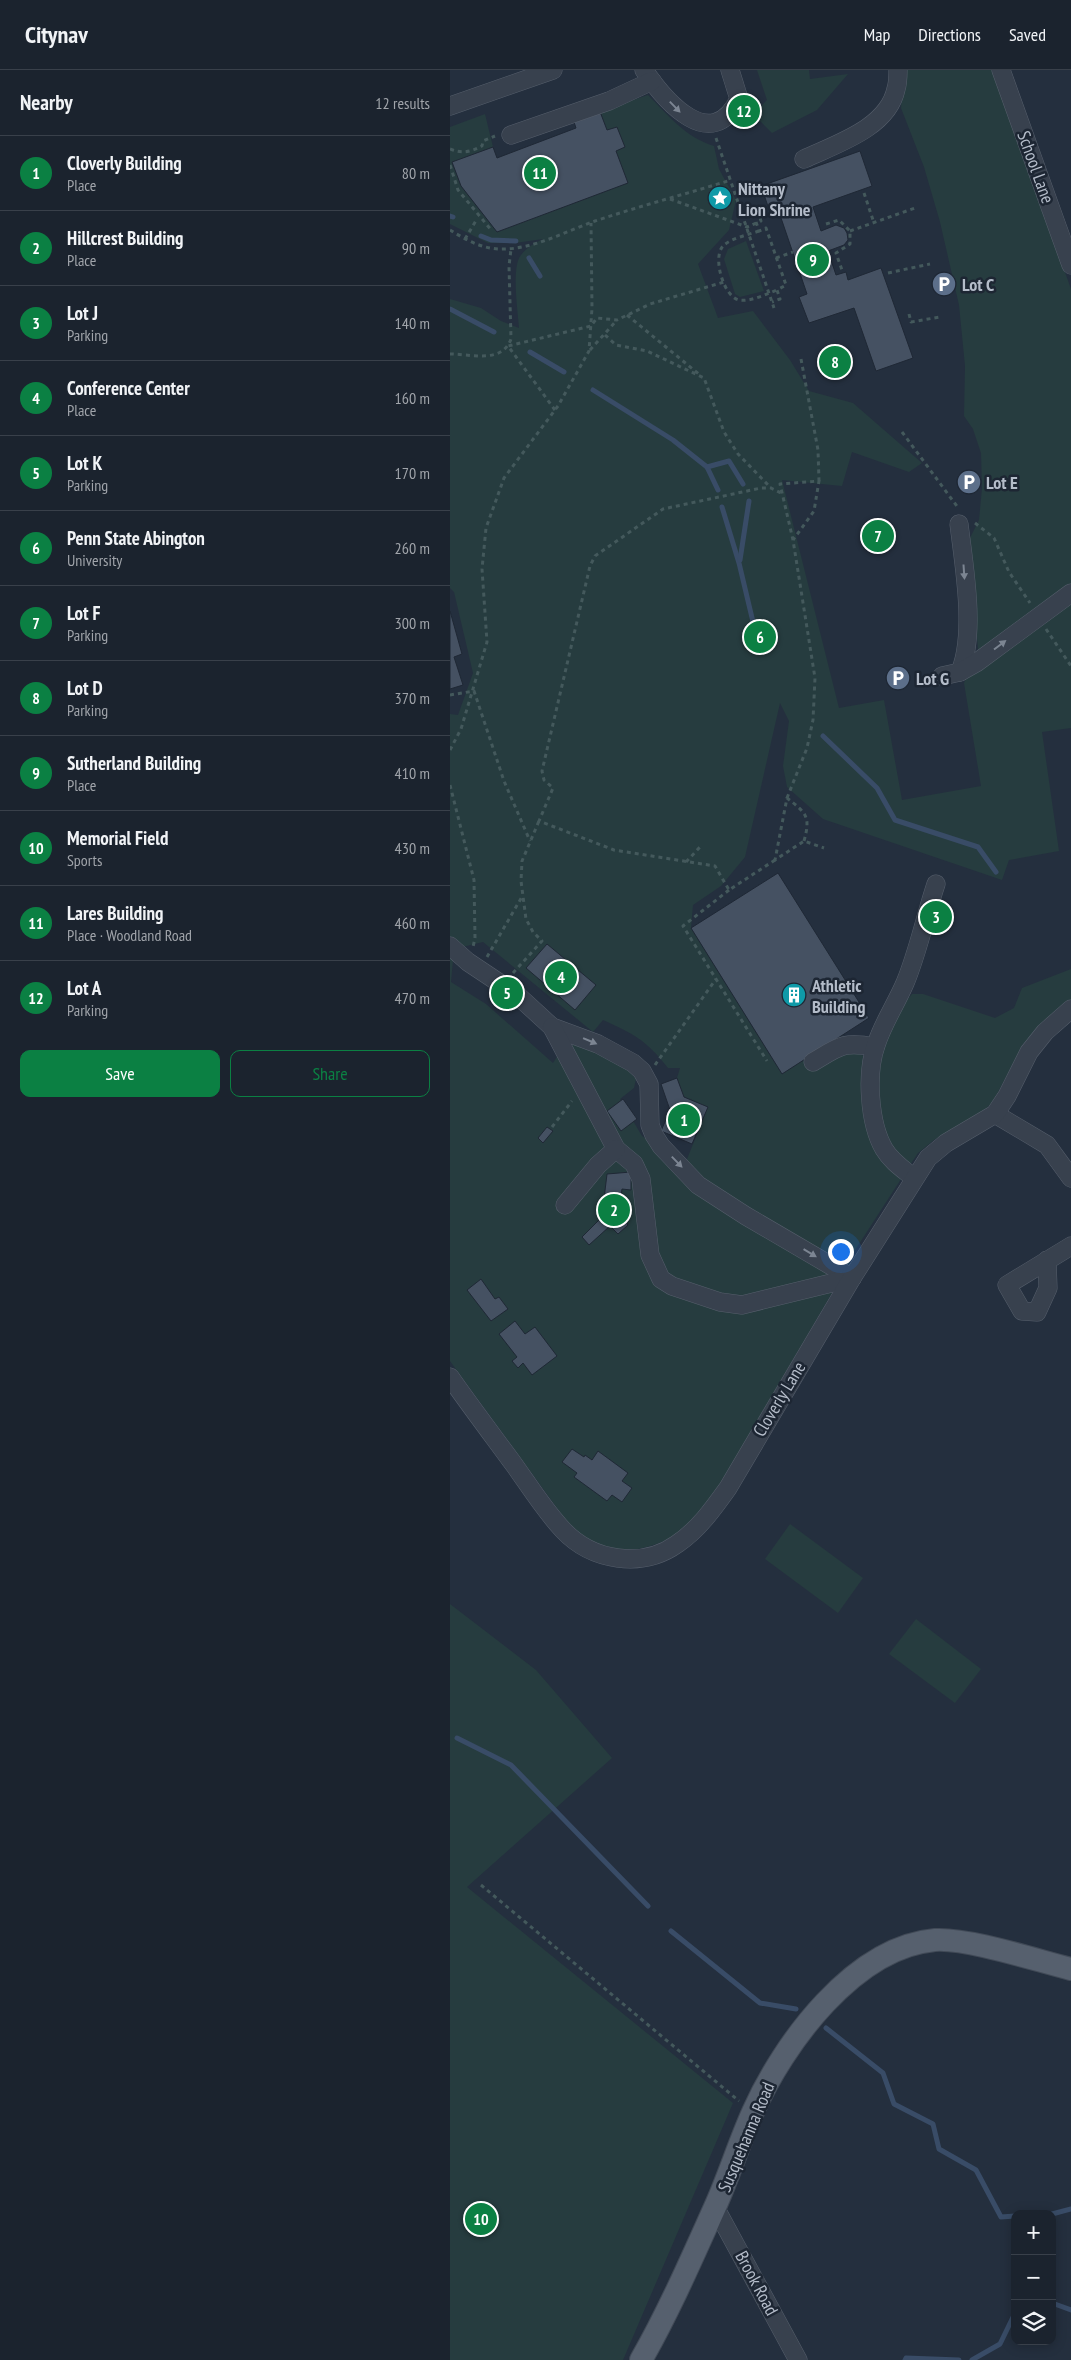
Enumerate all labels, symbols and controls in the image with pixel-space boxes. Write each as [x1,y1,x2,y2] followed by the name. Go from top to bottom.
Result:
[25,19,88,50] text: Citynav
[864,23,890,46] text: Map
[918,23,981,46] text: Directions
[1009,23,1046,46] text: Saved
[20,89,73,116] text: Nearby
[728,92,760,130] pin: 12
[375,93,430,113] text: 12 results
[669,101,681,113] one-way arrow
[1012,128,1060,206] street label: School Lane
[67,151,182,175] text: Cloverly Building
[524,154,556,192] pin: 11
[32,163,40,183] text: 1
[402,163,430,183] text: 80 m
[67,175,96,195] text: Place
[738,177,811,221] place label: Nittany Lion Shrine
[707,185,733,211] place icon: Nittany Lion Shrine
[67,226,183,250] text: Hillcrest Building
[32,238,40,258] text: 2
[402,238,430,258] text: 90 m
[797,241,829,279] pin: 9
[67,250,96,270] text: Place
[931,271,957,297] parking icon: Lot C
[962,273,994,296] place label: Lot C
[67,301,98,325] text: Lot J
[32,313,40,333] text: 3
[395,313,430,333] text: 140 m
[67,325,108,345] text: Parking
[819,343,851,381] pin: 8
[67,376,190,400] text: Conference Center
[32,388,40,408] text: 4
[395,388,430,408] text: 160 m
[67,400,96,420] text: Place
[67,451,102,475] text: Lot K
[32,463,40,483] text: 5
[395,463,430,483] text: 170 m
[956,469,982,495] parking icon: Lot E
[986,471,1018,494] place label: Lot E
[67,475,108,495] text: Parking
[862,517,894,555] pin: 7
[67,526,205,550] text: Penn State Abington
[32,538,40,558] text: 6
[395,538,430,558] text: 260 m
[67,550,122,570] text: University
[961,564,969,580] one-way arrow
[67,601,100,625] text: Lot F
[32,613,40,633] text: 7
[395,613,430,633] text: 300 m
[744,618,776,656] pin: 6
[67,625,108,645] text: Parking
[993,640,1007,650] one-way arrow
[885,665,911,691] parking icon: Lot G
[916,667,949,690] place label: Lot G
[67,676,103,700] text: Lot D
[32,688,40,708] text: 8
[395,688,430,708] text: 370 m
[67,700,108,720] text: Parking
[67,751,201,775] text: Sutherland Building
[32,763,40,783] text: 9
[395,763,430,783] text: 410 m
[67,775,96,795] text: Place
[67,826,168,850] text: Memorial Field
[28,838,44,858] text: 10
[395,838,430,858] text: 430 m
[67,850,102,870] text: Sports
[920,898,952,936] pin: 3
[67,901,164,925] text: Lares Building
[28,913,44,933] text: 11
[395,913,430,933] text: 460 m
[67,925,192,945] text: Place · Woodland Road
[545,958,577,996] pin: 4
[491,974,523,1012] pin: 5
[811,974,865,1018] place label: Athletic Building
[67,976,101,1000] text: Lot A
[781,982,807,1008] building icon: Athletic Building
[28,988,44,1008] text: 12
[395,988,430,1008] text: 470 m
[67,1000,108,1020] text: Parking
[583,1037,597,1045] one-way arrow
[20,1050,220,1097] button: Save
[230,1050,430,1097] button: Share
[668,1101,700,1139] pin: 1
[671,1156,683,1168] one-way arrow
[598,1191,630,1229] pin: 2
[828,1239,854,1265] your location
[804,1249,817,1258] one-way arrow
[748,1357,810,1441] street label: Cloverly Lane
[713,2079,779,2195] street label: Susquehanna Road
[465,2200,497,2238] pin: 10
[1011,2210,1056,2345] map controls
[1011,2210,1056,2255] button: +
[730,2247,784,2319] street label: Brook Road
[1011,2255,1056,2300] button: −
[1011,2300,1056,2345] button: layers

